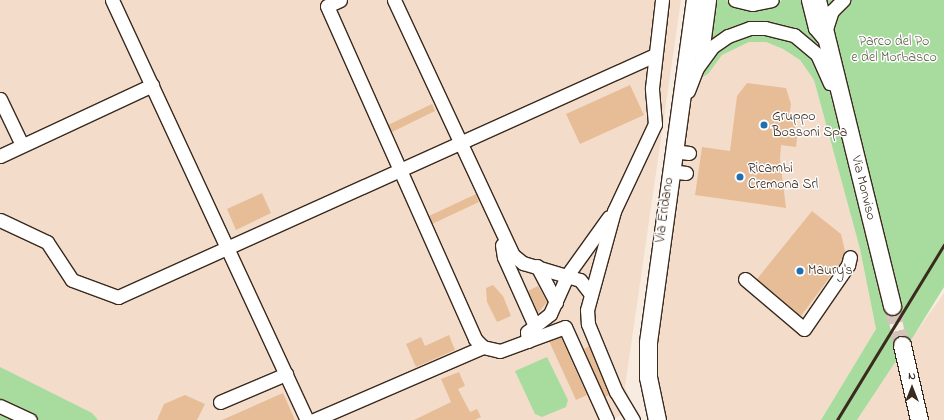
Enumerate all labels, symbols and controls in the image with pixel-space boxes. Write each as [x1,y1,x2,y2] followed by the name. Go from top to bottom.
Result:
[851,34,937,66] park label: Parco del Po e del Morbasco
[772,109,847,142] place label: Gruppo Bossoni Spa
[759,120,769,130] marker: Gruppo Bossoni Spa
[847,154,879,222] street label: Via Monviso
[748,161,818,194] place label: Ricambi Cremona Srl
[735,172,745,182] marker: Ricambi Cremona Srl
[652,176,678,244] street label: Via Eridano
[808,263,853,279] place label: Maury's
[795,266,805,276] marker: Maury's
[892,368,932,408] north arrow
[908,368,916,384] text: N

